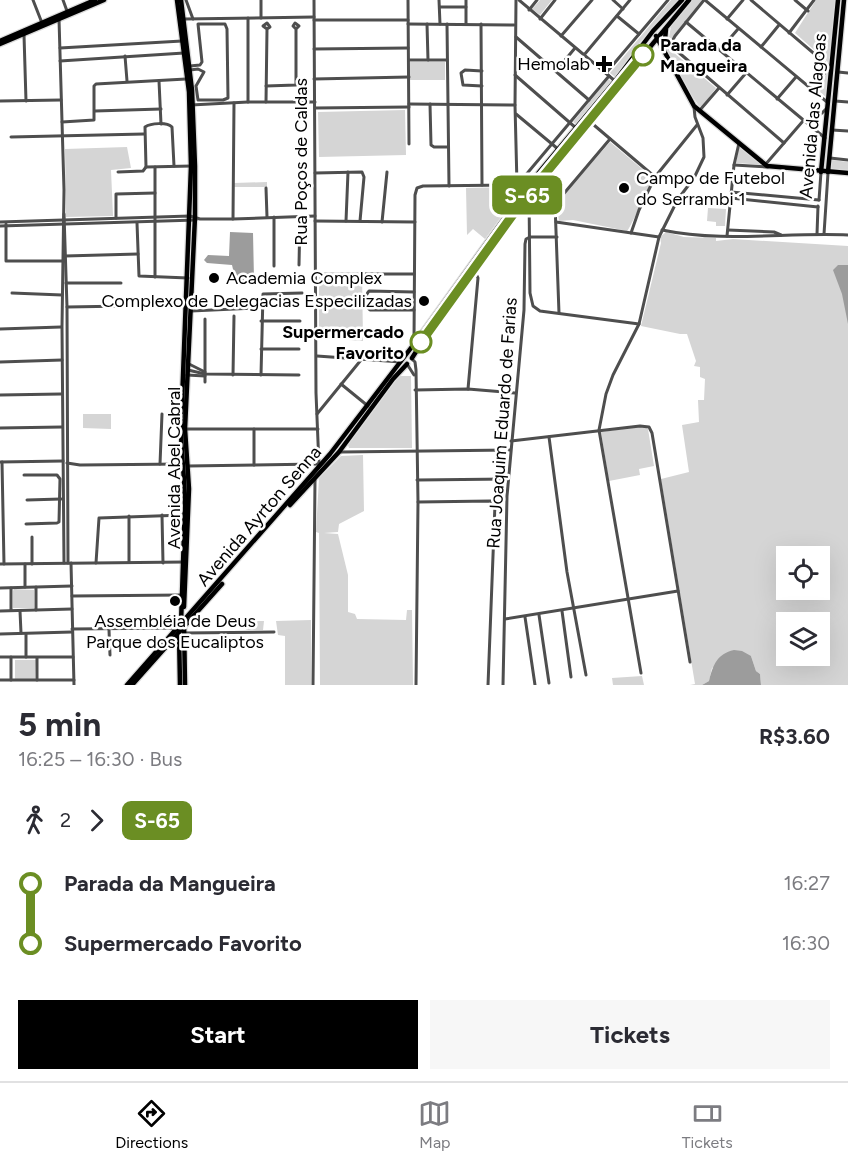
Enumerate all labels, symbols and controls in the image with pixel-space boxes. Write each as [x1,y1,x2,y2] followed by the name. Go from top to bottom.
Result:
[795,32,831,200] street label: Avenida das Alagoas
[660,34,747,77] place label: Parada da Mangueira
[632,44,654,66] marker: Parada da Mangueira
[517,53,590,75] place label: Hemolab
[595,55,613,73] marker: Hemolab
[290,78,312,246] street label: Rua Poços de Caldas
[636,167,785,210] place label: Campo de Futebol do Serrambi 1
[485,176,569,214] line badge: S-65
[617,181,631,195] marker: Campo de Futebol do Serrambi 1
[504,183,550,208] text: S-65
[226,267,383,289] place label: Academia Complex
[207,271,221,285] marker: Academia Complex
[101,290,412,312] place label: Complexo de Delegacias Especilizadas
[417,294,431,308] marker: Complexo de Delegacias Especilizadas
[482,297,522,549] street label: Rua Joaquim Eduardo de Farias
[282,321,404,364] place label: Supermercado Favorito
[410,331,432,353] marker: Supermercado Favorito
[163,387,185,549] street label: Avenida Abel Cabral
[192,441,326,591] street label: Avenida Ayrton Senna
[776,546,830,666] map controls
[776,546,830,600] button: locate
[168,594,182,608] marker: Assembléia de Deus Parque dos Eucaliptos
[86,610,264,653] place label: Assembléia de Deus Parque dos Eucaliptos
[776,612,830,666] button: layers
[18,705,101,744] text: 5 min
[759,723,830,750] text: R$3.60
[18,747,182,771] text: 16:25 – 16:30 · Bus
[18,804,51,837] icon: walk
[80,804,113,837] icon: forward
[60,808,71,832] text: 2
[134,808,180,833] text: S-65
[64,870,276,897] text: Parada da Mangueira
[783,871,830,895] text: 16:27
[64,930,302,957] text: Supermercado Favorito
[782,931,830,955] text: 16:30
[18,1000,418,1069] button: Start
[430,1000,830,1069] button: Tickets
[115,1097,188,1152] tab: Directions
[418,1097,451,1152] tab: Map
[682,1097,733,1152] tab: Tickets

